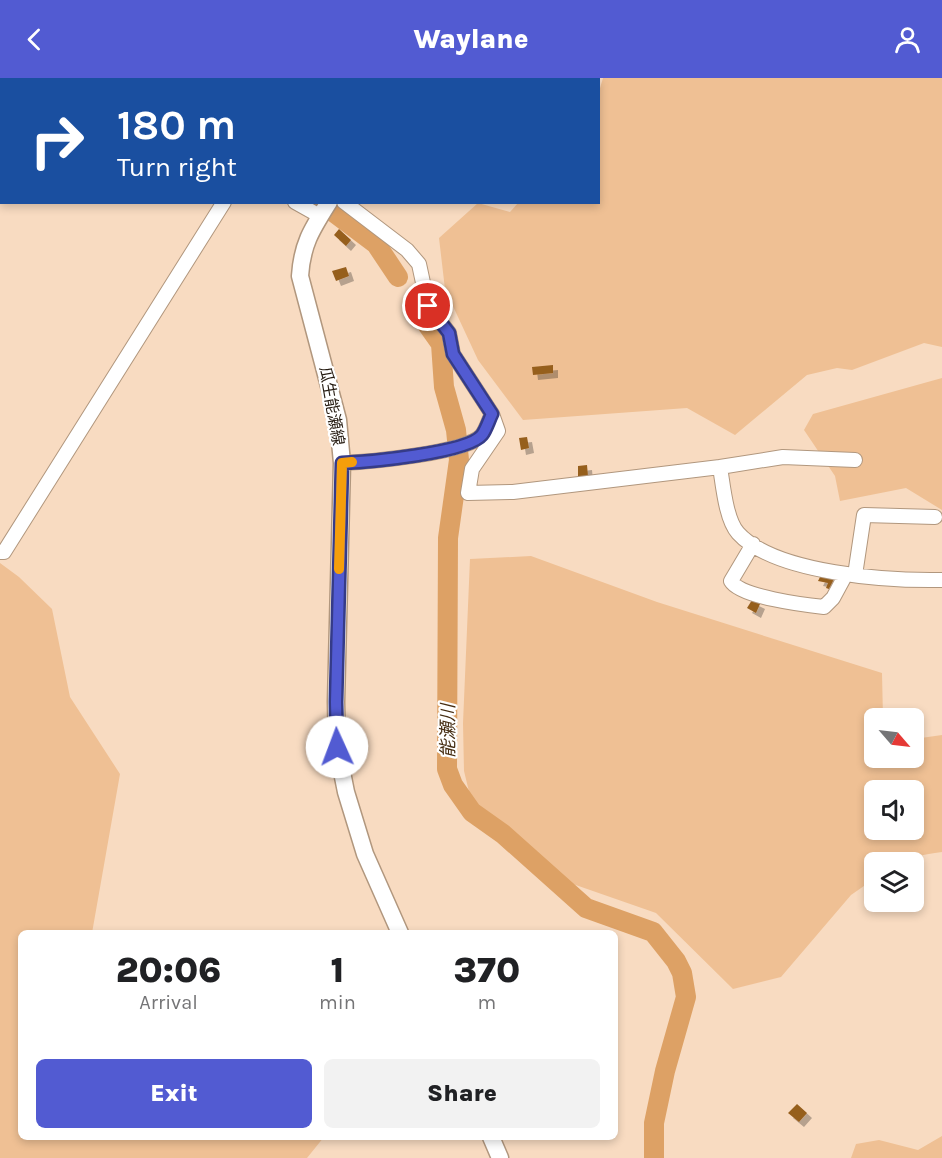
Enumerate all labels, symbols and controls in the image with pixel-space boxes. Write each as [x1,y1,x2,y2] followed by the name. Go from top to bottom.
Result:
[18,23,51,56] icon: back
[413,23,529,55] text: Waylane
[891,23,924,56] icon: person
[117,100,236,150] text: 180 m
[18,102,96,180] icon: right
[117,151,237,183] text: Turn right
[402,280,453,331] pin
[411,289,444,322] icon: arrive
[316,365,348,447] street label: 瓜生能瀬線
[437,702,459,758] water label: 能瀬川
[864,708,924,768] north arrow
[864,708,924,912] map controls
[305,715,369,779] position arrow
[864,780,924,840] button: sound
[864,852,924,912] button: layers
[116,949,221,991] text: 20:06
[330,949,344,991] text: 1
[453,949,520,991] text: 370
[139,991,198,1014] text: Arrival
[319,991,356,1014] text: min
[477,991,496,1014] text: m
[36,1059,312,1128] button: Exit
[324,1059,600,1128] button: Share

